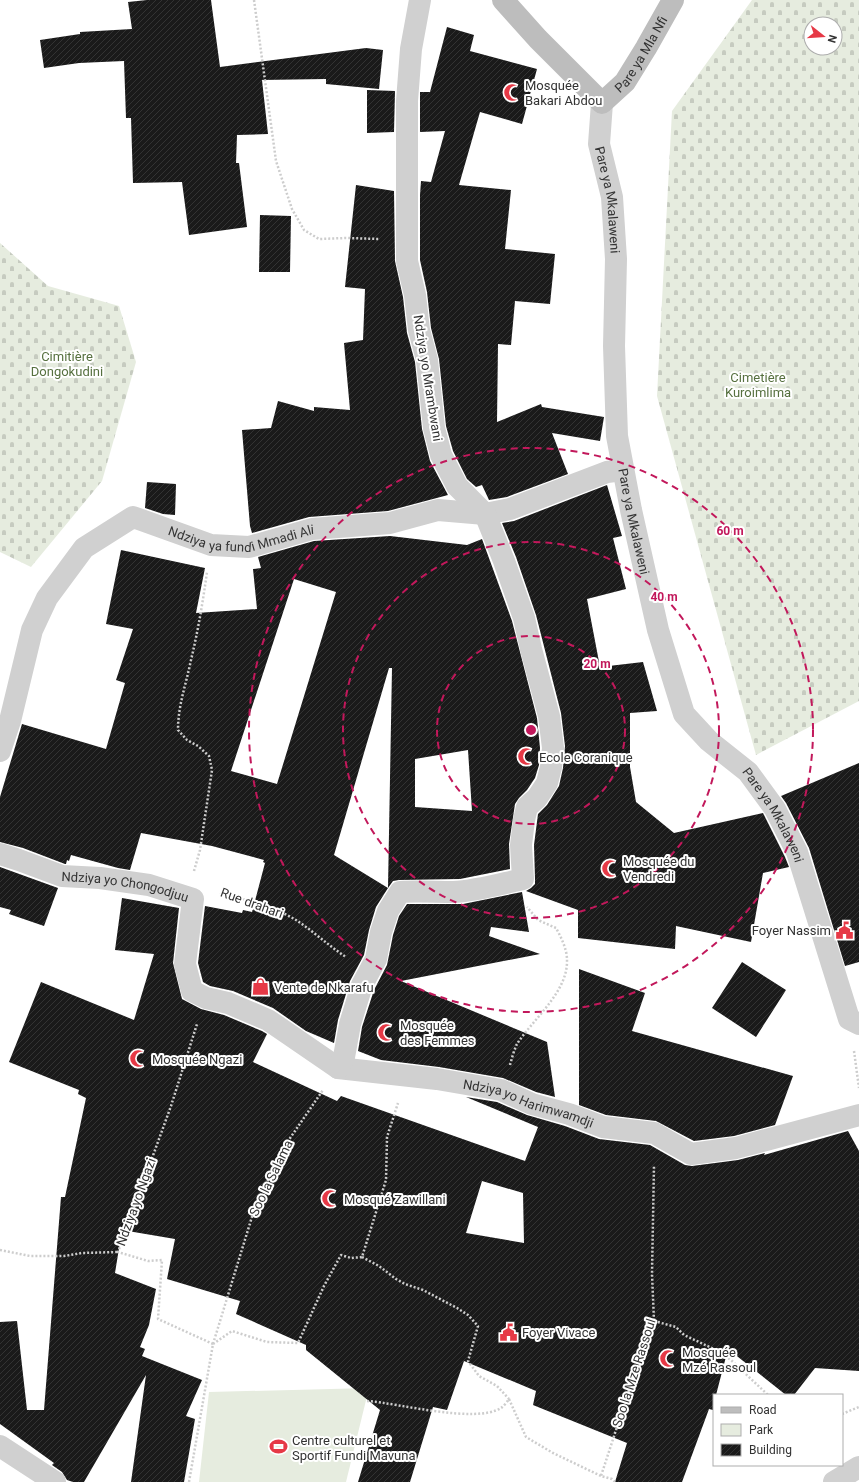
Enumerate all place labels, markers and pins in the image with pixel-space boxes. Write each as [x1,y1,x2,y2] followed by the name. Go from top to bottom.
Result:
[525,78,602,108] place label: Mosquée Bakari Abdou
[502,82,522,102] mosque icon: Mosquée Bakari Abdou
[524,723,538,737] centre of rings
[516,747,536,767] mosque icon: Ecole Coranique
[539,750,633,765] place label: Ecole Coranique
[623,854,695,884] place label: Mosquée du Vendredi
[600,858,620,878] mosque icon: Mosquée du Vendredi
[834,920,854,940] public building icon: Foyer Nassim
[752,923,831,938] place label: Foyer Nassim
[251,977,271,997] shop icon: Vente de Nkarafu
[274,980,374,995] place label: Vente de Nkarafu
[400,1018,475,1048] place label: Mosquée des Femmes
[377,1022,397,1042] mosque icon: Mosquée des Femmes
[129,1049,149,1069] mosque icon: Mosquée Ngazi
[152,1052,242,1067] place label: Mosquée Ngazi
[321,1189,341,1209] mosque icon: Mosqué Zawillani
[344,1192,446,1207] place label: Mosqué Zawillani
[499,1322,519,1342] public building icon: Foyer Vivace
[522,1325,595,1340] place label: Foyer Vivace
[682,1345,756,1375] place label: Mosquée Mzé Rassoul
[659,1349,679,1369] mosque icon: Mosquée Mzé Rassoul
[292,1433,415,1463] place label: Centre culturel et Sportif Fundi Mavuna
[269,1437,289,1457] sports icon: Centre culturel et Sportif Fundi Mavuna

